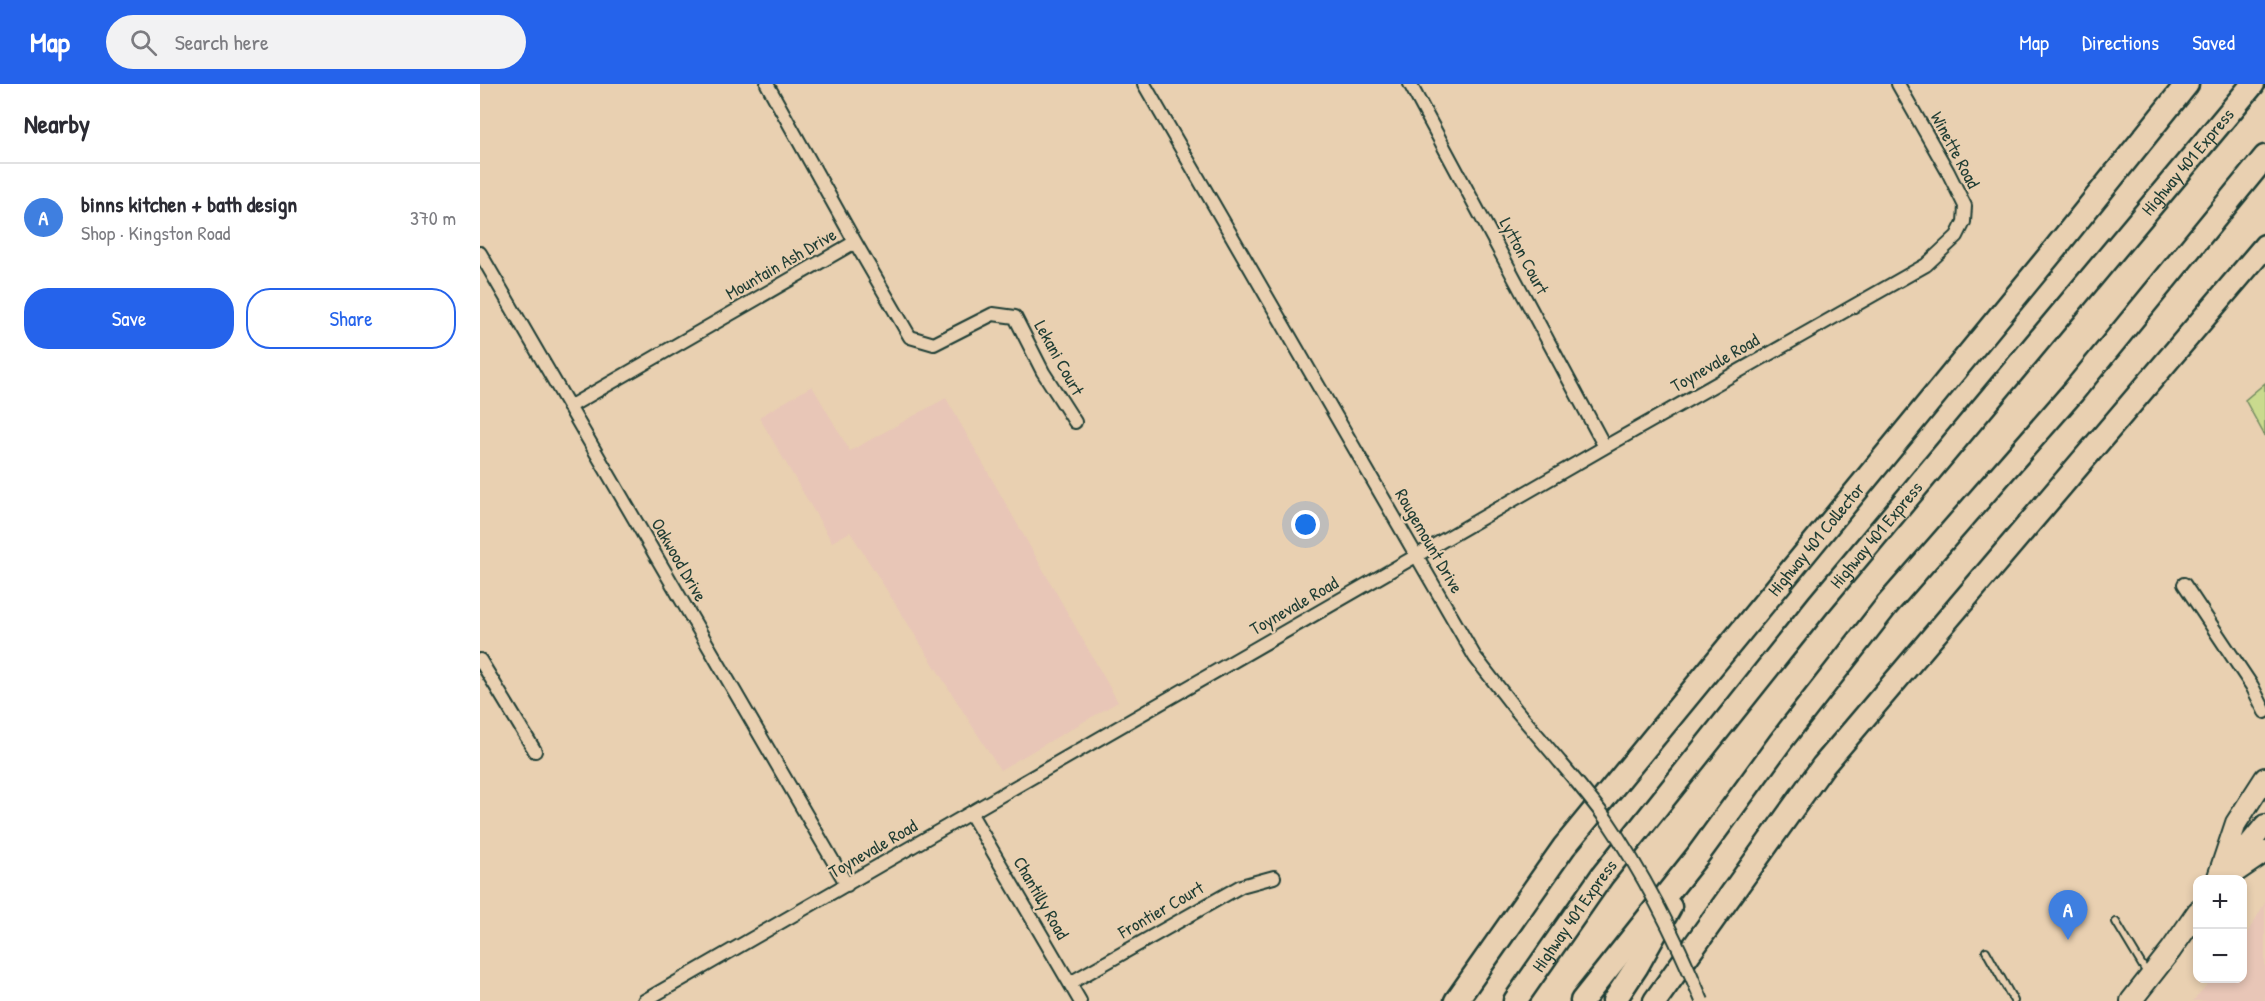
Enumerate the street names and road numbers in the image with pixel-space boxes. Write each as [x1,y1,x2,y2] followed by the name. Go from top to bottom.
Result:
[2135,103,2240,221] street label: Highway 401 Express
[1925,107,1986,193] street label: Winette Road
[1494,213,1555,299] street label: Lytton Court
[721,222,841,305] street label: Mountain Ash Drive
[1029,316,1091,400] street label: Lekani Court
[1666,327,1764,398] street label: Toynevale Road
[1824,476,1928,594] street label: Highway 401 Express
[1762,477,1870,601] street label: Highway 401 Collector
[1389,484,1469,598] street label: Rougemount Drive
[646,513,713,606] street label: Oakwood Drive
[1245,570,1343,641] street label: Toynevale Road
[824,813,922,884] street label: Toynevale Road
[1008,852,1075,944] street label: Chantilly Road
[1526,854,1623,977] street label: Highway 401 Express
[1113,875,1209,945] street label: Frontier Court

